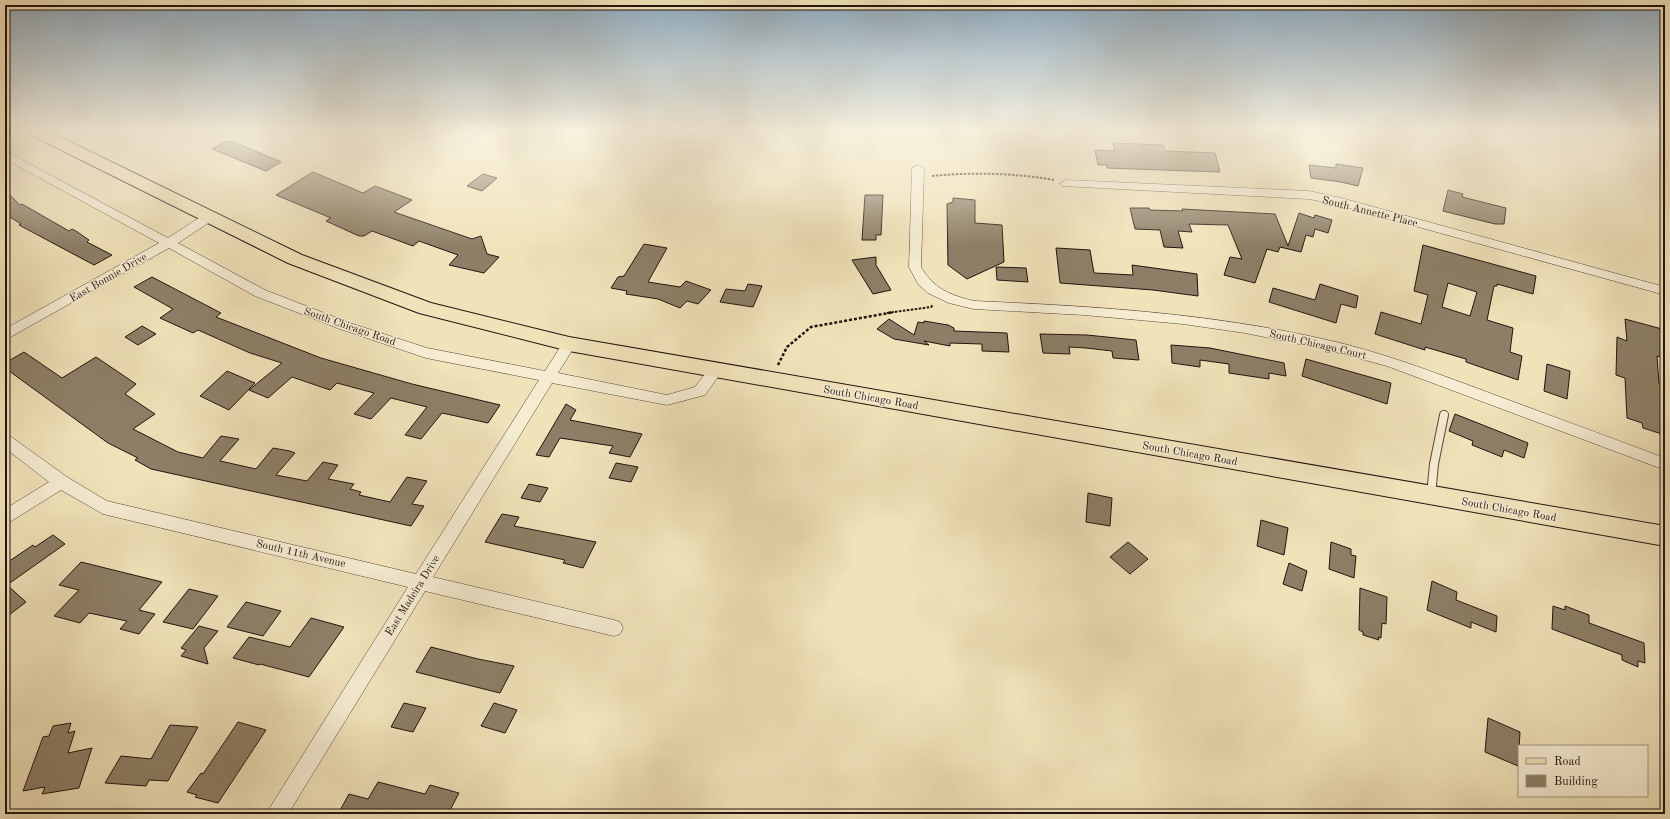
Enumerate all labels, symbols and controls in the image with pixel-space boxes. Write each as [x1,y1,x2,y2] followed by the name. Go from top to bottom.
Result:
[1321,195,1419,230] street label: South Annette Place
[68,252,149,305] street label: East Bonnie Drive
[302,306,397,348] street label: South Chicago Road
[1268,329,1367,362] street label: South Chicago Court
[822,385,920,412] street label: South Chicago Road
[1141,441,1239,468] street label: South Chicago Road
[1460,497,1558,524] street label: South Chicago Road
[255,539,347,570] street label: South 11th Avenue
[384,554,442,638] street label: East Madeira Drive
[1518,745,1648,797] legend
[1554,756,1581,768] text: Road
[1554,776,1598,788] text: Building

